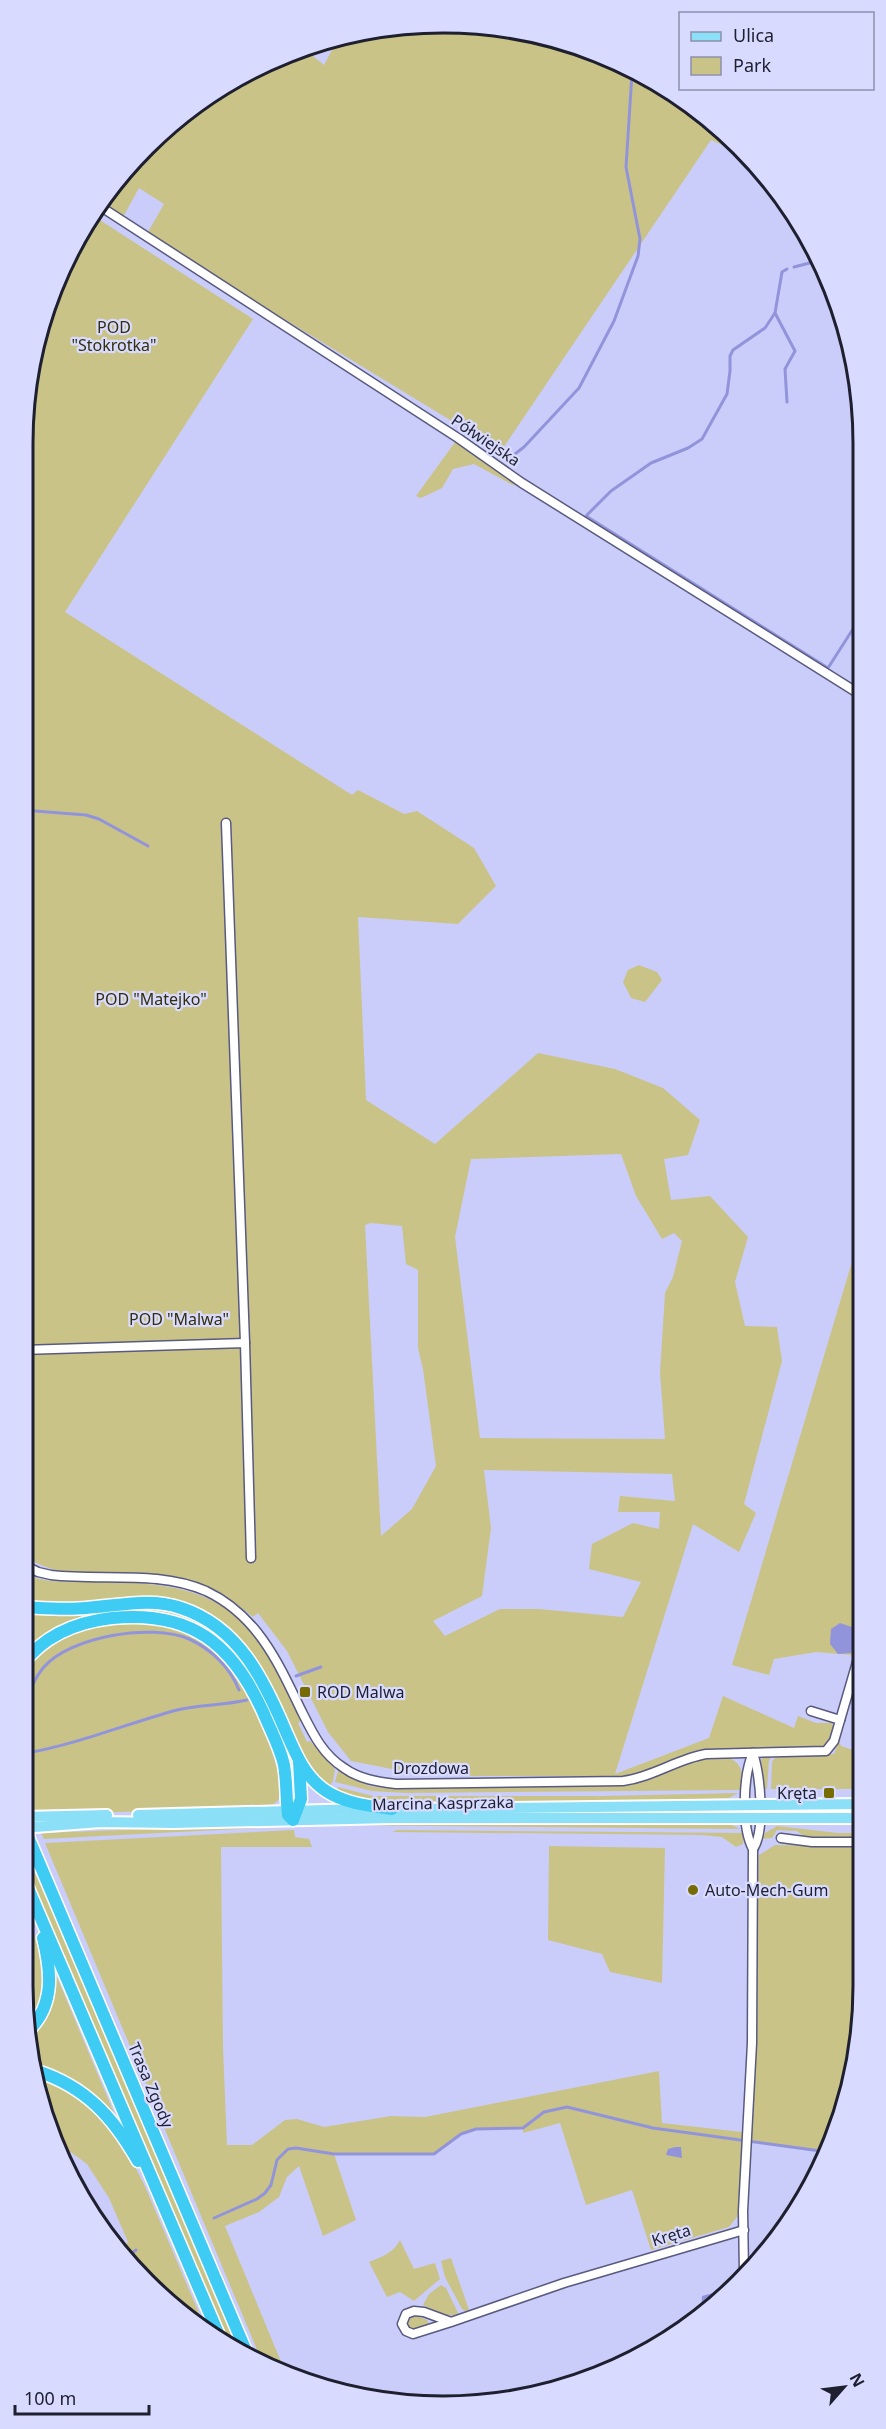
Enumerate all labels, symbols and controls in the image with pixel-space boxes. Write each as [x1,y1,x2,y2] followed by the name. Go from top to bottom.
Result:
[679,12,874,90] legend
[733,23,774,47] text: Ulica
[733,53,771,77] text: Park
[72,316,156,356] park label: POD "Stokrotka"
[447,409,525,471] street label: Półwiejska
[95,988,207,1010] park label: POD "Matejko"
[129,1308,229,1330] park label: POD "Malwa"
[317,1681,404,1703] place label: ROD Malwa
[298,1685,312,1699] marker: ROD Malwa
[393,1757,469,1779] street label: Drozdowa
[777,1782,817,1804] place label: Kręta
[822,1786,836,1800] marker: Kręta
[372,1791,514,1815] street label: Marcina Kasprzaka
[705,1879,828,1901] place label: Auto-Mech-Gum
[686,1883,700,1897] marker: Auto-Mech-Gum
[123,2039,179,2132] street label: Trasa Zgody
[649,2219,693,2251] street label: Kręta
[814,2357,874,2417] north arrow
[844,2369,870,2391] text: N
[15,2378,148,2416] scale bar
[24,2386,76,2410] text: 100 m

